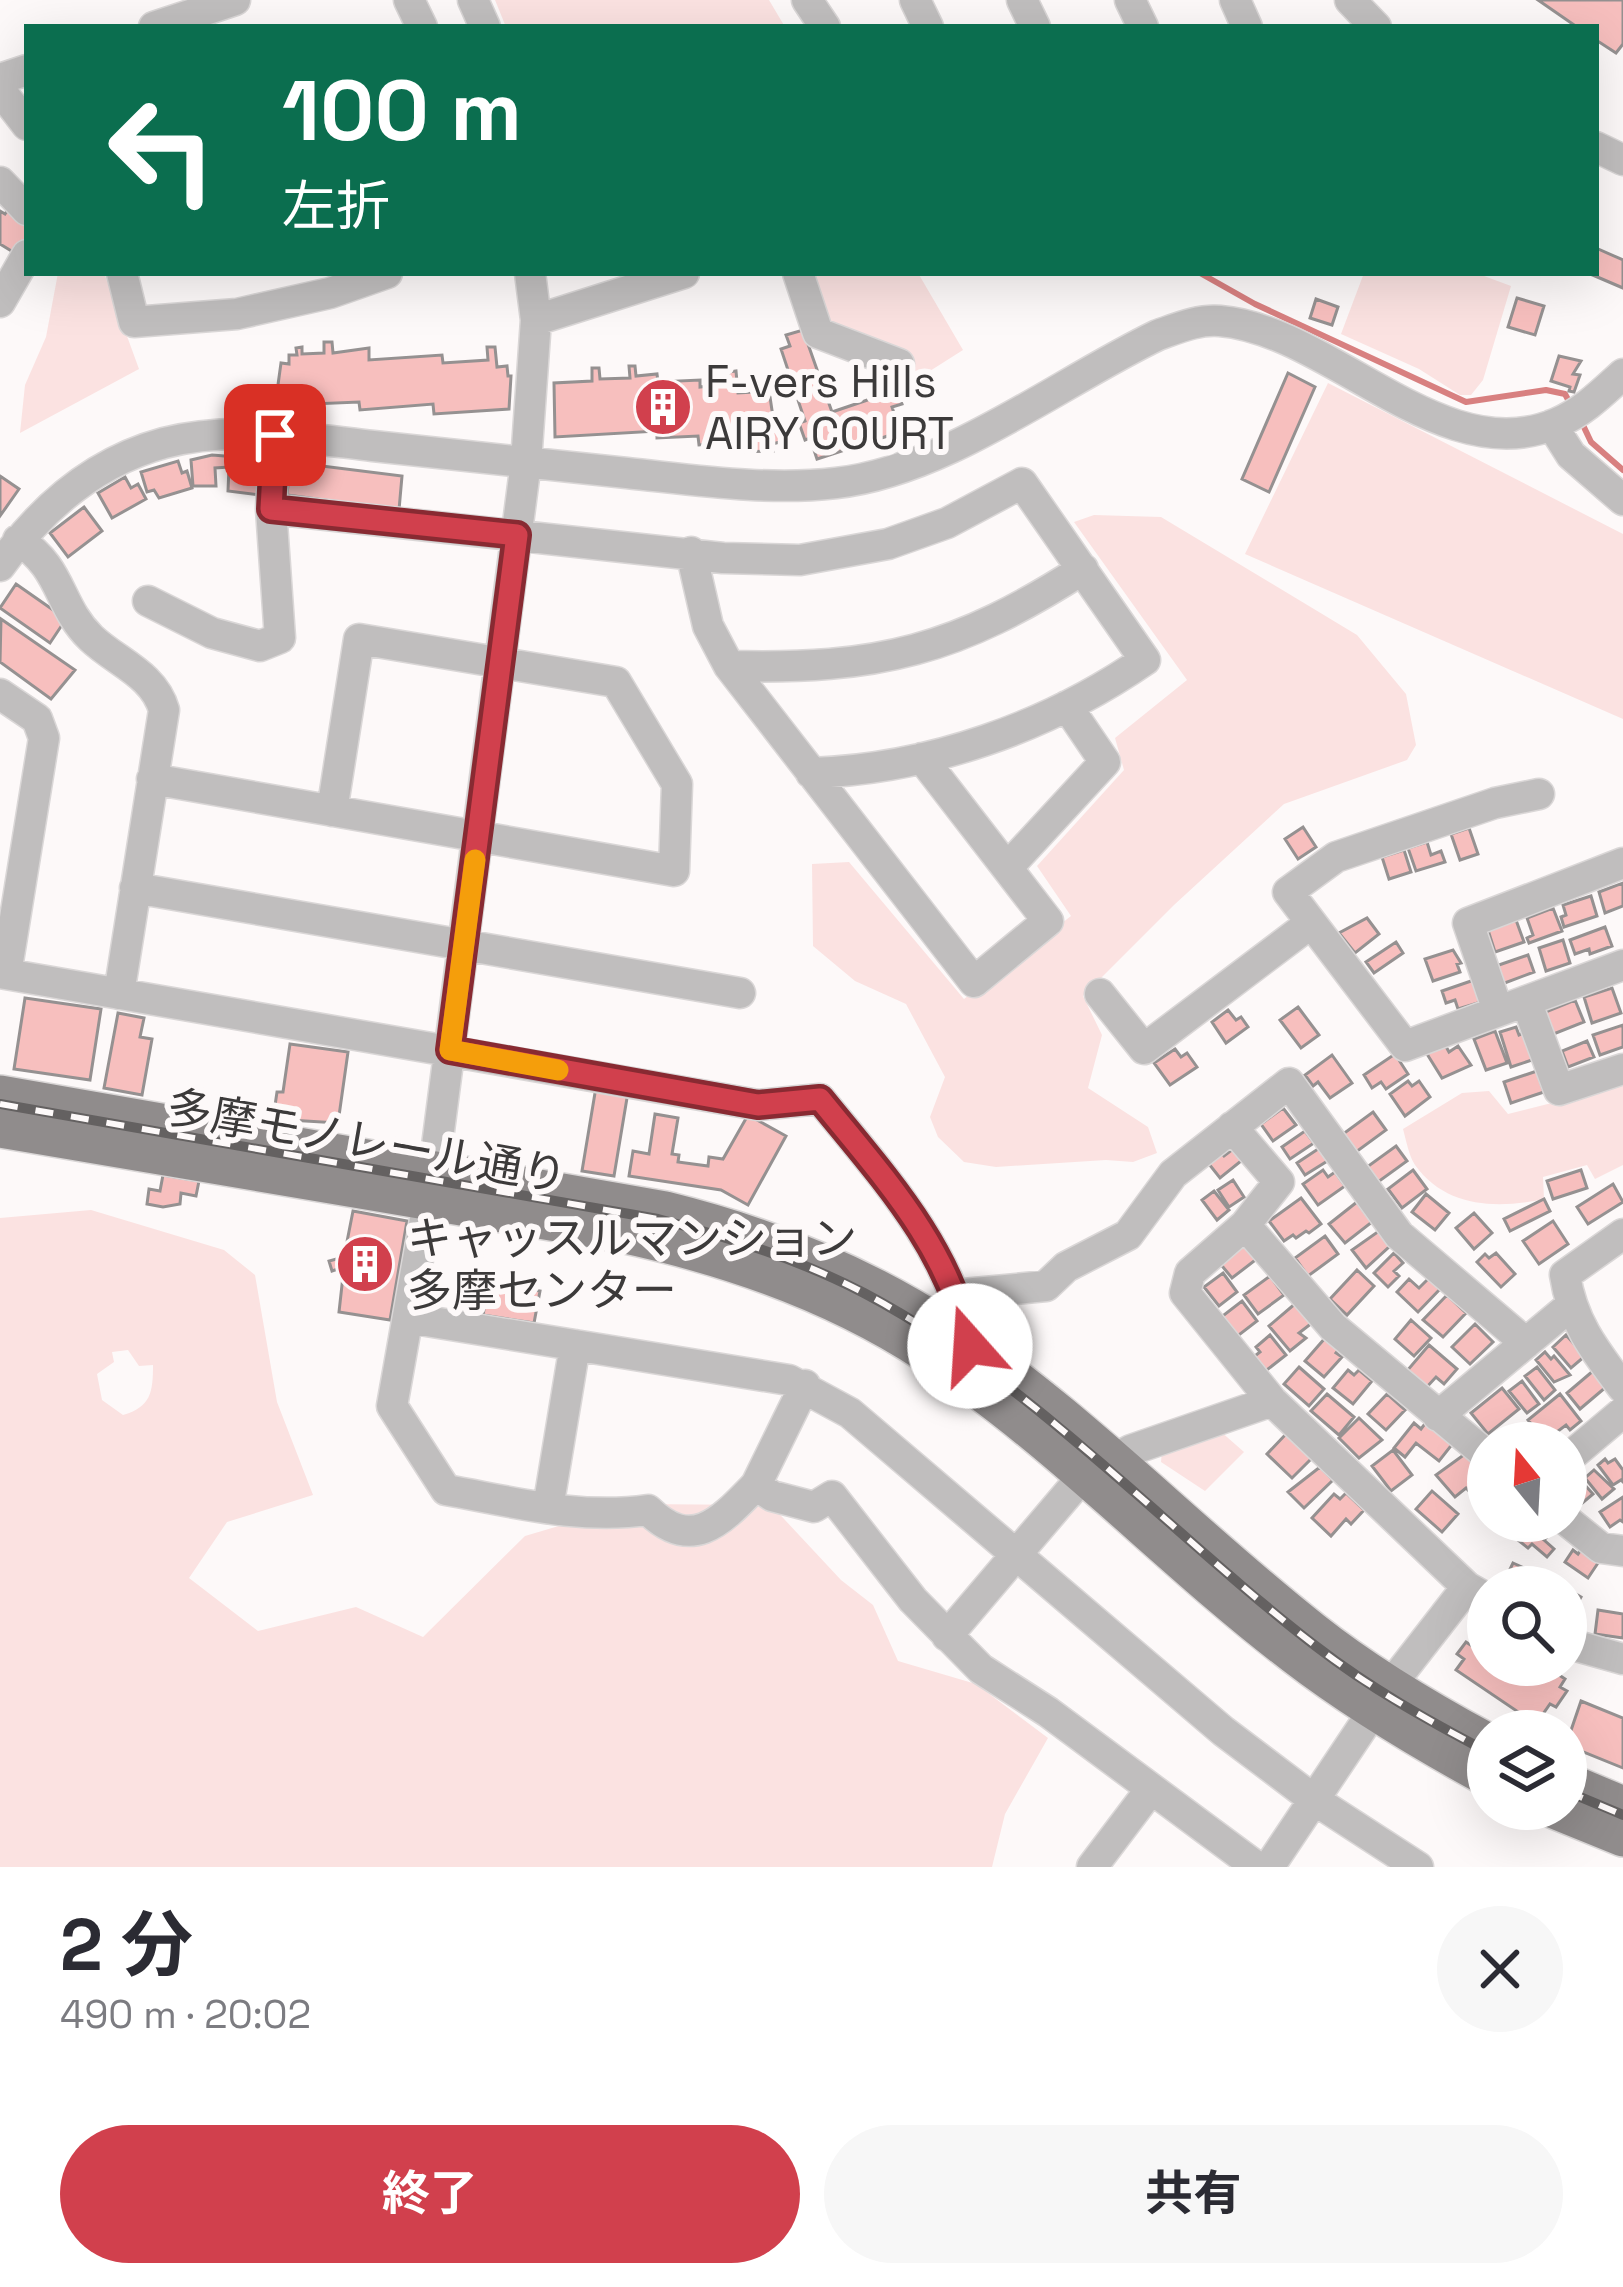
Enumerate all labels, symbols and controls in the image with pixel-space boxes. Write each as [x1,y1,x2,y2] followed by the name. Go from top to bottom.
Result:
[282,57,522,165] text: 100 m
[84,72,240,228] icon: left
[282,172,390,241] text: 左折
[705,353,954,462] place label: F-vers Hills AIRY COURT
[632,376,694,438] building icon: F-vers Hills AIRY COURT
[224,384,326,486] pin
[242,402,308,468] icon: arrive
[163,1078,571,1205] street label: 多摩モノレール通り
[407,1210,857,1319] place label: キャッスルマンション 多摩センター
[334,1233,396,1295] building icon: キャッスルマンション 多摩センター
[907,1283,1033,1409] position arrow
[1467,1422,1587,1542] north arrow
[1467,1422,1587,1830] map controls
[1467,1566,1587,1686] button: search
[1467,1710,1587,1830] button: layers
[60,1899,193,1991] text: 2 分
[1437,1906,1563,2032] button: close
[60,1990,311,2039] text: 490 m · 20:02
[60,2125,800,2263] button: 終了
[824,2125,1563,2263] button: 共有

